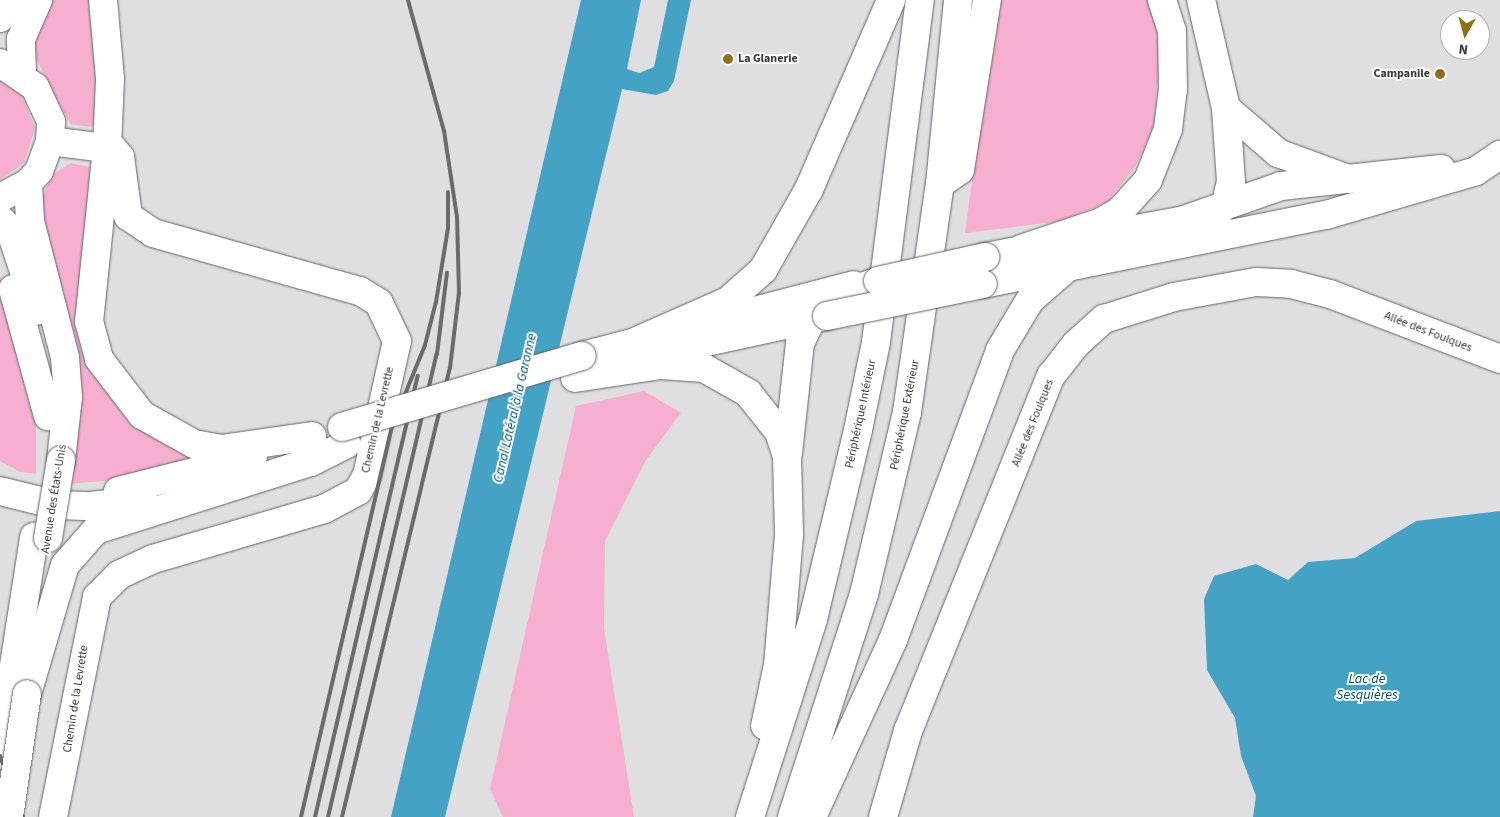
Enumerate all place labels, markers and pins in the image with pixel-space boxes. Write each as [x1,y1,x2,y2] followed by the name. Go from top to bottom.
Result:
[738,52,798,66] place label: La Glanerie
[722,53,734,65] marker: La Glanerie
[1374,67,1430,81] place label: Campanile
[1434,68,1446,80] marker: Campanile

